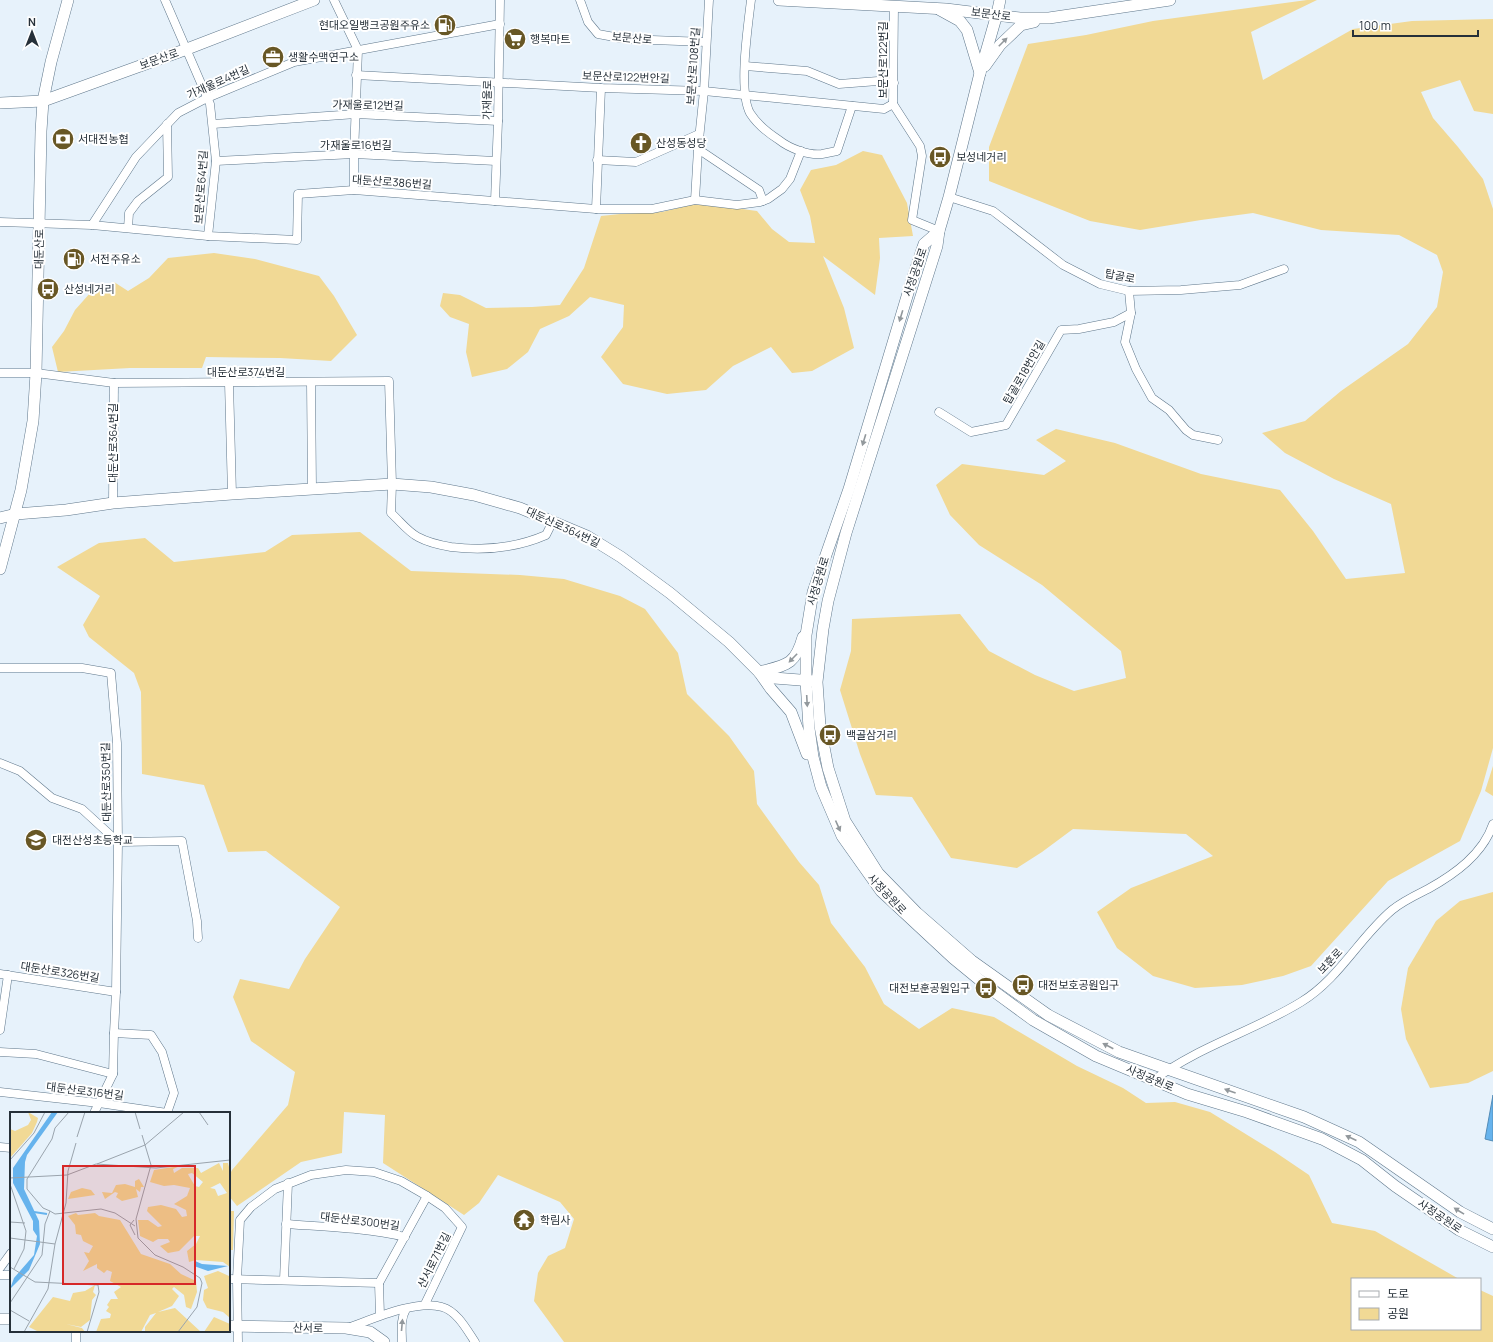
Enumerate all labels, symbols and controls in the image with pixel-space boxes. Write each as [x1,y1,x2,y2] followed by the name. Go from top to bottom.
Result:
[970,4,1012,23] street label: 보문산로
[12,12,52,52] north arrow
[432,12,458,38] fuel station icon: 현대오일뱅크공원주유소
[1353,12,1478,38] scale bar
[28,14,36,29] text: N
[319,17,430,32] place label: 현대오일뱅크공원주유소
[1359,17,1391,34] text: 100 m
[875,21,890,99] street label: 보문산로122번길
[502,26,528,52] supermarket icon: 행복마트
[682,26,703,105] street label: 보문산로108번길
[611,28,653,47] street label: 보문산로
[530,31,570,46] place label: 행복마트
[998,37,1008,47] one-way arrow
[260,44,286,70] office icon: 생활수맥연구소
[137,45,180,73] street label: 보문산로
[288,49,359,64] place label: 생활수맥연구소
[184,61,252,102] street label: 가재울로4번길
[582,67,670,86] street label: 보문산로122번안길
[479,80,494,120] street label: 가재울로
[332,96,404,113] street label: 가재울로12번길
[50,126,76,152] bank icon: 서대전농협
[628,130,654,156] church icon: 산성동성당
[78,131,129,146] place label: 서대전농협
[656,135,707,150] place label: 산성동성당
[320,137,392,152] street label: 가재울로16번길
[927,144,953,170] bus stop icon: 보성네거리
[956,149,1007,164] place label: 보성네거리
[190,150,211,224] street label: 보문산로64번길
[352,171,432,192] street label: 대둔산로386번길
[31,229,46,269] street label: 대둔산로
[899,245,930,298] street label: 사정공원로
[61,246,87,272] fuel station icon: 서전주유소
[90,251,141,266] place label: 서전주유소
[1104,265,1136,286] street label: 탑골로
[35,276,61,302] bus stop icon: 산성네거리
[64,281,115,296] place label: 산성네거리
[898,310,904,322] one-way arrow
[999,337,1048,406] street label: 탑골로18번안길
[207,364,285,379] street label: 대둔산로374번길
[105,403,120,483] street label: 대둔산로364번길
[861,434,867,446] one-way arrow
[524,503,603,550] street label: 대둔산로364번길
[803,554,832,607] street label: 사정공원로
[788,653,797,663] one-way arrow
[804,695,811,707] one-way arrow
[817,722,843,748] bus stop icon: 백골삼거리
[846,727,897,742] place label: 백골삼거리
[97,742,114,822] street label: 대둔산로350번길
[835,821,841,832] one-way arrow
[23,827,49,853] school or university icon: 대전산성초등학교
[52,832,133,847] place label: 대전산성초등학교
[865,870,910,917] street label: 사정공원로
[1314,944,1345,977] street label: 보훈로
[19,958,101,985] street label: 대둔산로326번길
[1010,972,1036,998] bus stop icon: 대전보호공원입구
[973,975,999,1001] bus stop icon: 대전보훈공원입구
[1038,977,1119,992] place label: 대전보호공원입구
[889,980,970,995] place label: 대전보훈공원입구
[1102,1043,1114,1049] one-way arrow
[1124,1061,1176,1094] street label: 사정공원로
[45,1078,125,1103] street label: 대둔산로316번길
[1223,1088,1235,1094] one-way arrow
[10,1112,230,1332] inset map
[1345,1135,1357,1141] one-way arrow
[1415,1195,1465,1236] street label: 사정공원로
[511,1207,537,1233] temple icon: 학림사
[1453,1207,1464,1214] one-way arrow
[319,1208,401,1233] street label: 대둔산로300번길
[540,1212,570,1227] place label: 학림사
[414,1229,454,1290] street label: 산서로71번길
[1351,1278,1481,1330] legend
[1387,1285,1409,1302] text: 도로
[1387,1305,1409,1322] text: 공원
[398,1319,405,1331] one-way arrow
[293,1320,323,1335] street label: 산서로

